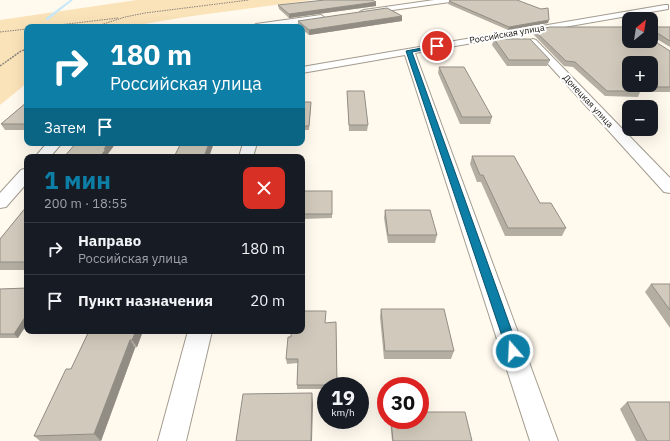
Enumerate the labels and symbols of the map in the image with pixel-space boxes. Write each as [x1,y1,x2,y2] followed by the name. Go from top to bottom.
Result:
[622,12,658,48] north arrow
[469,21,545,46] street label: Российская улица
[420,29,454,63] pin
[561,72,616,130] street label: Донецкая улица
[492,330,534,372] position arrow
[377,377,429,429] speed limit sign: 30

